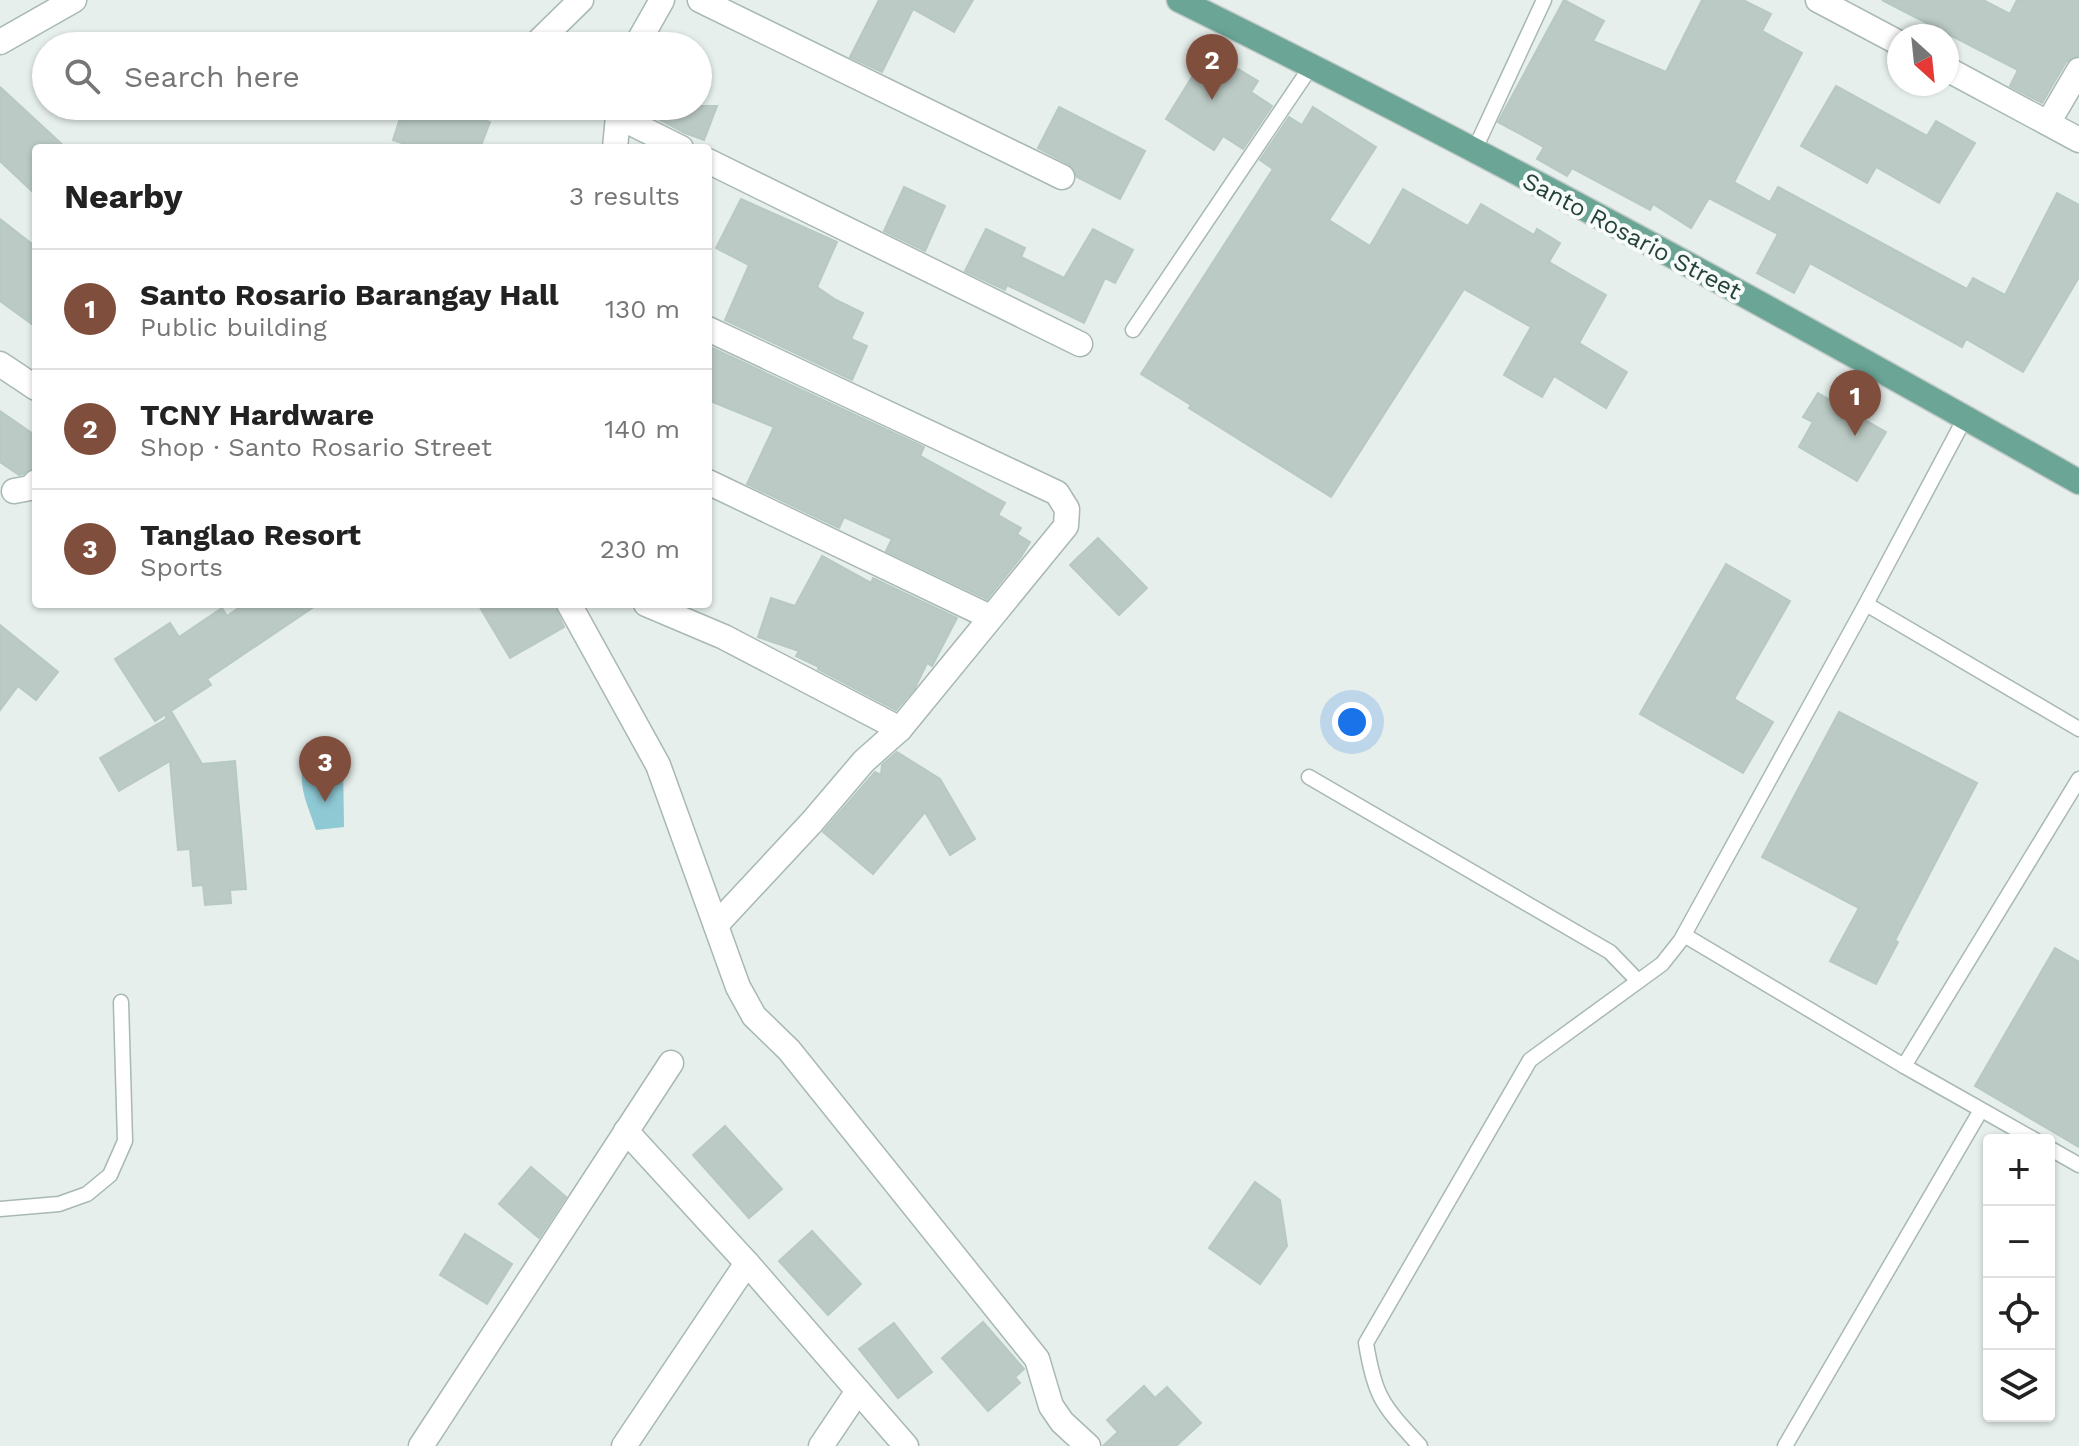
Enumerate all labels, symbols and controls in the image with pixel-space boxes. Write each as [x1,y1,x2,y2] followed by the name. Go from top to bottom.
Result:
[1887,24,1959,96] north arrow
[32,32,712,120] search box
[1186,34,1238,100] pin: 2
[60,54,104,98] icon: search
[124,59,300,94] text: Search here
[1518,167,1746,305] street label: Santo Rosario Street
[64,176,183,216] text: Nearby
[569,181,680,211] text: 3 results
[140,277,559,312] text: Santo Rosario Barangay Hall
[84,294,96,324] text: 1
[605,294,680,324] text: 130 m
[140,312,327,342] text: Public building
[1829,370,1881,436] pin: 1
[140,397,374,432] text: TCNY Hardware
[82,414,98,444] text: 2
[604,414,680,444] text: 140 m
[140,432,492,462] text: Shop · Santo Rosario Street
[140,517,361,552] text: Tanglao Resort
[82,534,98,564] text: 3
[600,534,680,564] text: 230 m
[140,552,223,582] text: Sports
[1332,702,1372,742] your location
[299,736,351,802] pin: 3
[1983,1134,2055,1422] map controls
[1983,1134,2055,1206] button: +
[1983,1206,2055,1278] button: −
[1983,1278,2055,1350] button: locate
[1983,1350,2055,1422] button: layers

